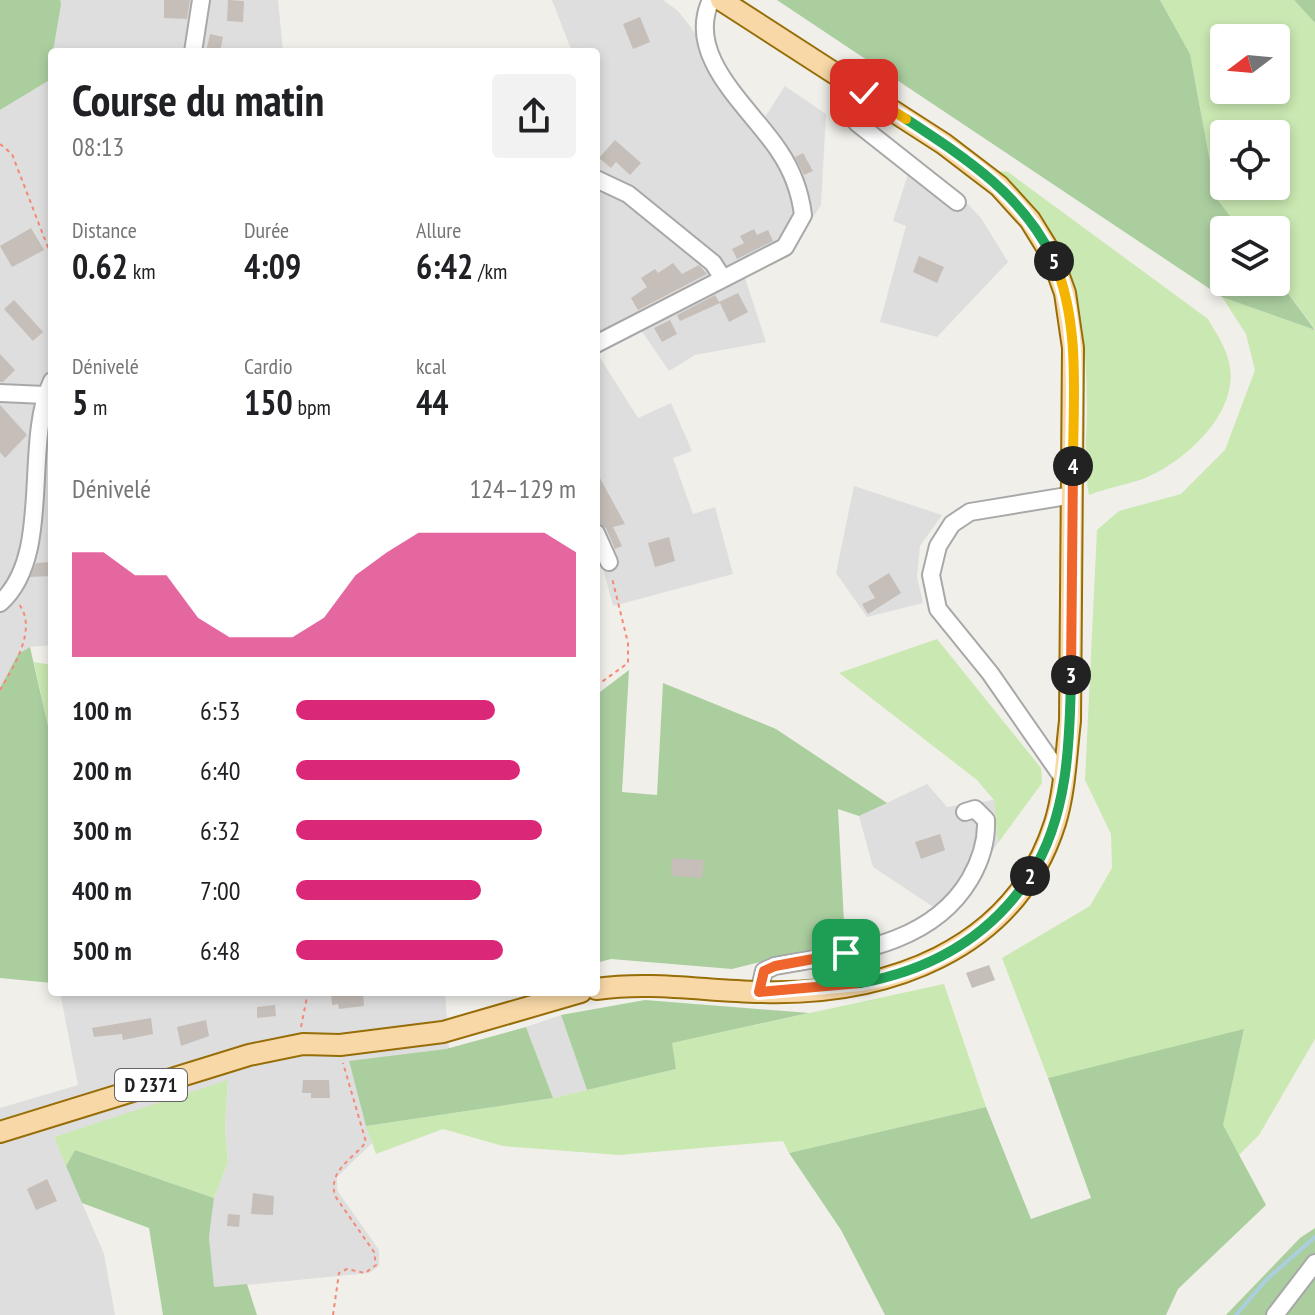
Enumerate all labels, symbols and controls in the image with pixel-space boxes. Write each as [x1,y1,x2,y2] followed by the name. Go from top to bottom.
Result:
[1210,24,1290,104] north arrow
[1210,24,1290,296] map controls
[830,59,898,127] pin
[72,71,324,128] text: Course du matin
[842,71,886,115] icon: check
[492,74,576,158] button: share
[1210,120,1290,200] button: locate
[72,130,124,163] text: 08:13
[72,216,137,244] text: Distance
[244,216,289,244] text: Durée
[416,216,461,244] text: Allure
[1210,216,1290,296] button: layers
[1034,241,1074,281] pin: 5
[72,244,128,288] text: 0.62
[244,244,301,288] text: 4:09
[416,244,473,288] text: 6:42
[1049,247,1059,275] text: 5
[128,257,156,285] text: km
[473,257,507,285] text: /km
[72,352,139,380] text: Dénivelé
[244,352,292,380] text: Cardio
[416,352,446,380] text: kcal
[72,380,88,424] text: 5
[244,380,293,424] text: 150
[416,380,449,424] text: 44
[88,393,107,421] text: m
[293,393,331,421] text: bpm
[1053,446,1093,486] pin: 4
[1068,452,1078,480] text: 4
[72,472,151,505] text: Dénivelé
[470,472,576,505] text: 124–129 m
[1051,655,1091,695] pin: 3
[1066,661,1076,689] text: 3
[72,694,132,727] text: 100 m
[200,694,240,727] text: 6:53
[72,754,132,787] text: 200 m
[200,754,240,787] text: 6:40
[72,814,132,847] text: 300 m
[200,814,240,847] text: 6:32
[1010,856,1050,896] pin: 2
[1025,862,1035,890] text: 2
[72,874,132,907] text: 400 m
[200,874,240,907] text: 7:00
[812,919,880,987] pin
[824,931,868,975] icon: arrive
[72,934,132,967] text: 500 m
[200,934,240,967] text: 6:48
[115,1069,187,1101] road number: D 2371

